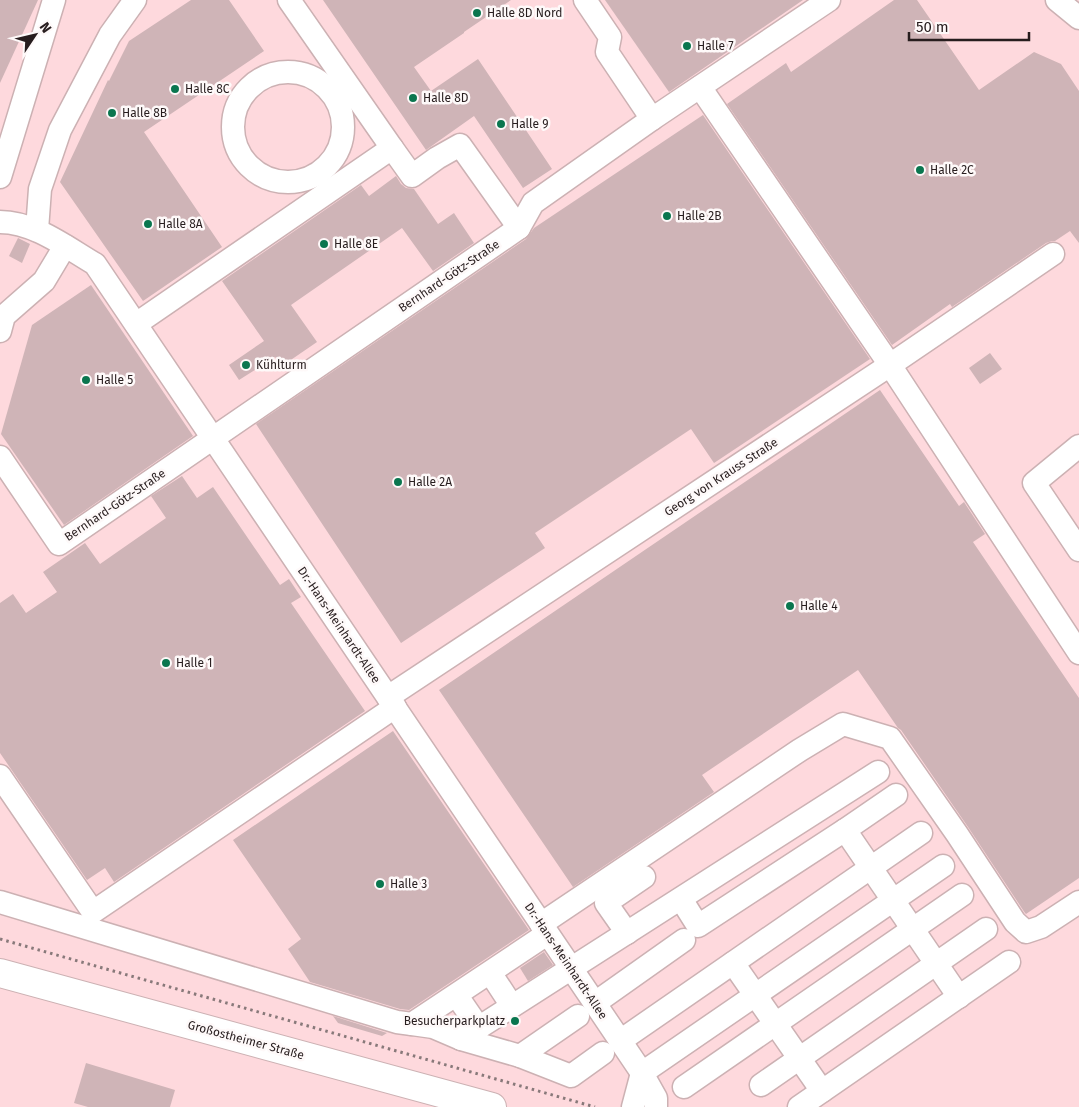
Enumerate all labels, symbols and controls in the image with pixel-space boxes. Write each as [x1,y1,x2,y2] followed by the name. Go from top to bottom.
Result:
[487,6,562,20] place label: Halle 8D Nord
[471,7,483,19] marker: Halle 8D Nord
[10,10,60,60] north arrow
[909,10,1029,42] scale bar
[916,18,949,36] text: 50 m
[36,19,55,37] text: N
[697,39,734,53] place label: Halle 7
[681,40,693,52] marker: Halle 7
[185,82,230,96] place label: Halle 8C
[169,83,181,95] marker: Halle 8C
[423,91,469,105] place label: Halle 8D
[407,92,419,104] marker: Halle 8D
[122,106,167,120] place label: Halle 8B
[106,107,118,119] marker: Halle 8B
[511,117,549,131] place label: Halle 9
[495,118,507,130] marker: Halle 9
[930,163,974,177] place label: Halle 2C
[914,164,926,176] marker: Halle 2C
[677,209,722,223] place label: Halle 2B
[661,210,673,222] marker: Halle 2B
[158,217,203,231] place label: Halle 8A
[142,218,154,230] marker: Halle 8A
[334,237,378,251] place label: Halle 8E
[396,237,502,315] street label: Bernhard-Götz-Straße
[318,238,330,250] marker: Halle 8E
[256,358,307,372] place label: Kühlturm
[240,359,252,371] marker: Kühlturm
[96,373,133,387] place label: Halle 5
[80,374,92,386] marker: Halle 5
[662,435,780,519] street label: Georg von Krauss Straße
[62,466,168,544] street label: Bernhard-Götz-Straße
[408,475,452,489] place label: Halle 2A
[392,476,404,488] marker: Halle 2A
[295,564,383,686] street label: Dr.-Hans-Meinhardt-Allee
[800,599,838,613] place label: Halle 4
[784,600,796,612] marker: Halle 4
[176,656,212,670] place label: Halle 1
[160,657,172,669] marker: Halle 1
[390,877,427,891] place label: Halle 3
[374,878,386,890] marker: Halle 3
[522,900,610,1022] street label: Dr.-Hans-Meinhardt-Allee
[404,1014,505,1028] place label: Besucherparkplatz
[509,1015,521,1027] marker: Besucherparkplatz
[186,1018,306,1062] street label: Großostheimer Straße

